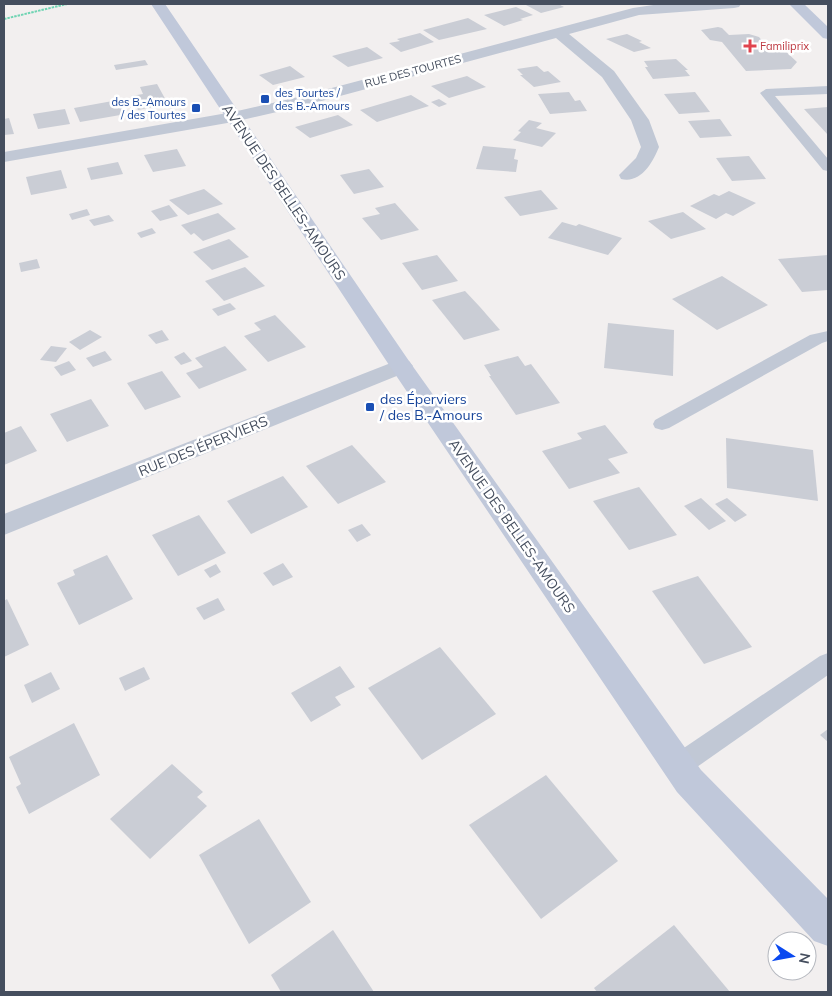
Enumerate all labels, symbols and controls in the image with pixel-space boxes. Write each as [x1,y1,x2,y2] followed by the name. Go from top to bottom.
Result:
[760,39,809,53] place label: Familiprix
[744,40,756,52] marker: Familiprix
[363,51,463,91] street label: RUE DES TOURTES
[275,86,350,113] place label: des Tourtes / des B.-Amours
[259,93,271,105] marker: des Tourtes / des B.-Amours
[111,95,186,122] place label: des B.-Amours / des Tourtes
[218,101,350,284] street label: AVENUE DES BELLES-AMOURS
[190,102,202,114] marker: des B.-Amours / des Tourtes
[379,390,483,424] place label: des Éperviers / des B.-Amours
[364,401,376,413] marker: des Éperviers / des B.-Amours
[136,412,271,480] street label: RUE DES ÉPERVIERS
[445,436,579,617] street label: AVENUE DES BELLES-AMOURS
[767,931,817,981] north arrow
[795,952,815,965] text: N

